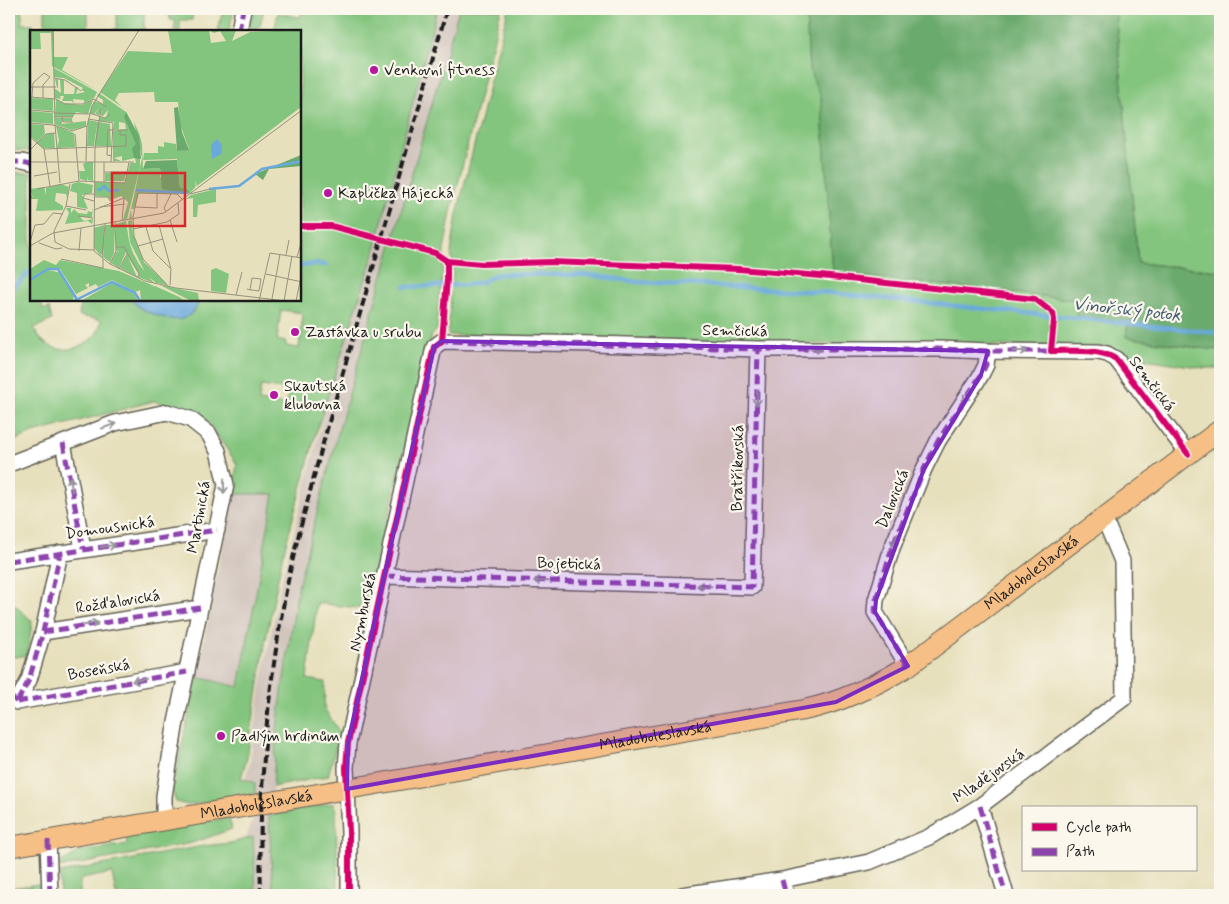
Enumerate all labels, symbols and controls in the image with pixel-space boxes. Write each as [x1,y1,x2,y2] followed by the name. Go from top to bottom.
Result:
[30,30,301,301] inset map
[384,60,495,81] place label: Venkovní fitness
[368,64,380,76] marker: Venkovní fitness
[338,183,454,204] place label: Kaplička Hájecká
[322,187,334,199] marker: Kaplička Hájecká
[1072,292,1182,328] water label: Vinořský potok
[702,320,768,342] street label: Semčická
[305,322,421,343] place label: Zastávka u srubu
[289,326,301,338] marker: Zastávka u srubu
[482,337,498,347] one-way arrow
[644,341,661,351] one-way arrow
[807,344,823,354] one-way arrow
[1011,346,1027,356] one-way arrow
[1124,352,1180,416] street label: Semčická
[284,376,346,415] place label: Skautská klubovna
[963,388,973,402] one-way arrow
[268,389,280,401] marker: Skautská klubovna
[752,390,762,406] one-way arrow
[101,421,116,430] one-way arrow
[727,424,749,512] street label: Bratříkovská
[872,466,914,532] street label: Dalovická
[66,477,75,493] one-way arrow
[219,477,229,493] one-way arrow
[182,479,216,555] street label: Martinická
[64,511,156,545] street label: Domousnická
[980,530,1083,615] street label: Mladoboleslavská
[890,532,900,547] one-way arrow
[100,540,116,550] one-way arrow
[537,552,601,576] street label: Bojetická
[344,571,382,653] street label: Nymburská
[533,576,549,585] one-way arrow
[696,581,712,590] one-way arrow
[74,585,162,619] street label: Rožďalovická
[82,619,98,629] one-way arrow
[66,654,132,686] street label: Boseňská
[131,676,147,686] one-way arrow
[598,716,713,756] street label: Mladoboleslavská
[231,726,340,747] place label: Padlým hrdinům
[215,730,227,742] marker: Padlým hrdinům
[949,744,1029,808] street label: Mladějovská
[199,785,314,825] street label: Mladoboleslavská
[1022,806,1196,872] legend
[1066,818,1131,838] text: Cycle path
[1066,842,1095,862] text: Path

